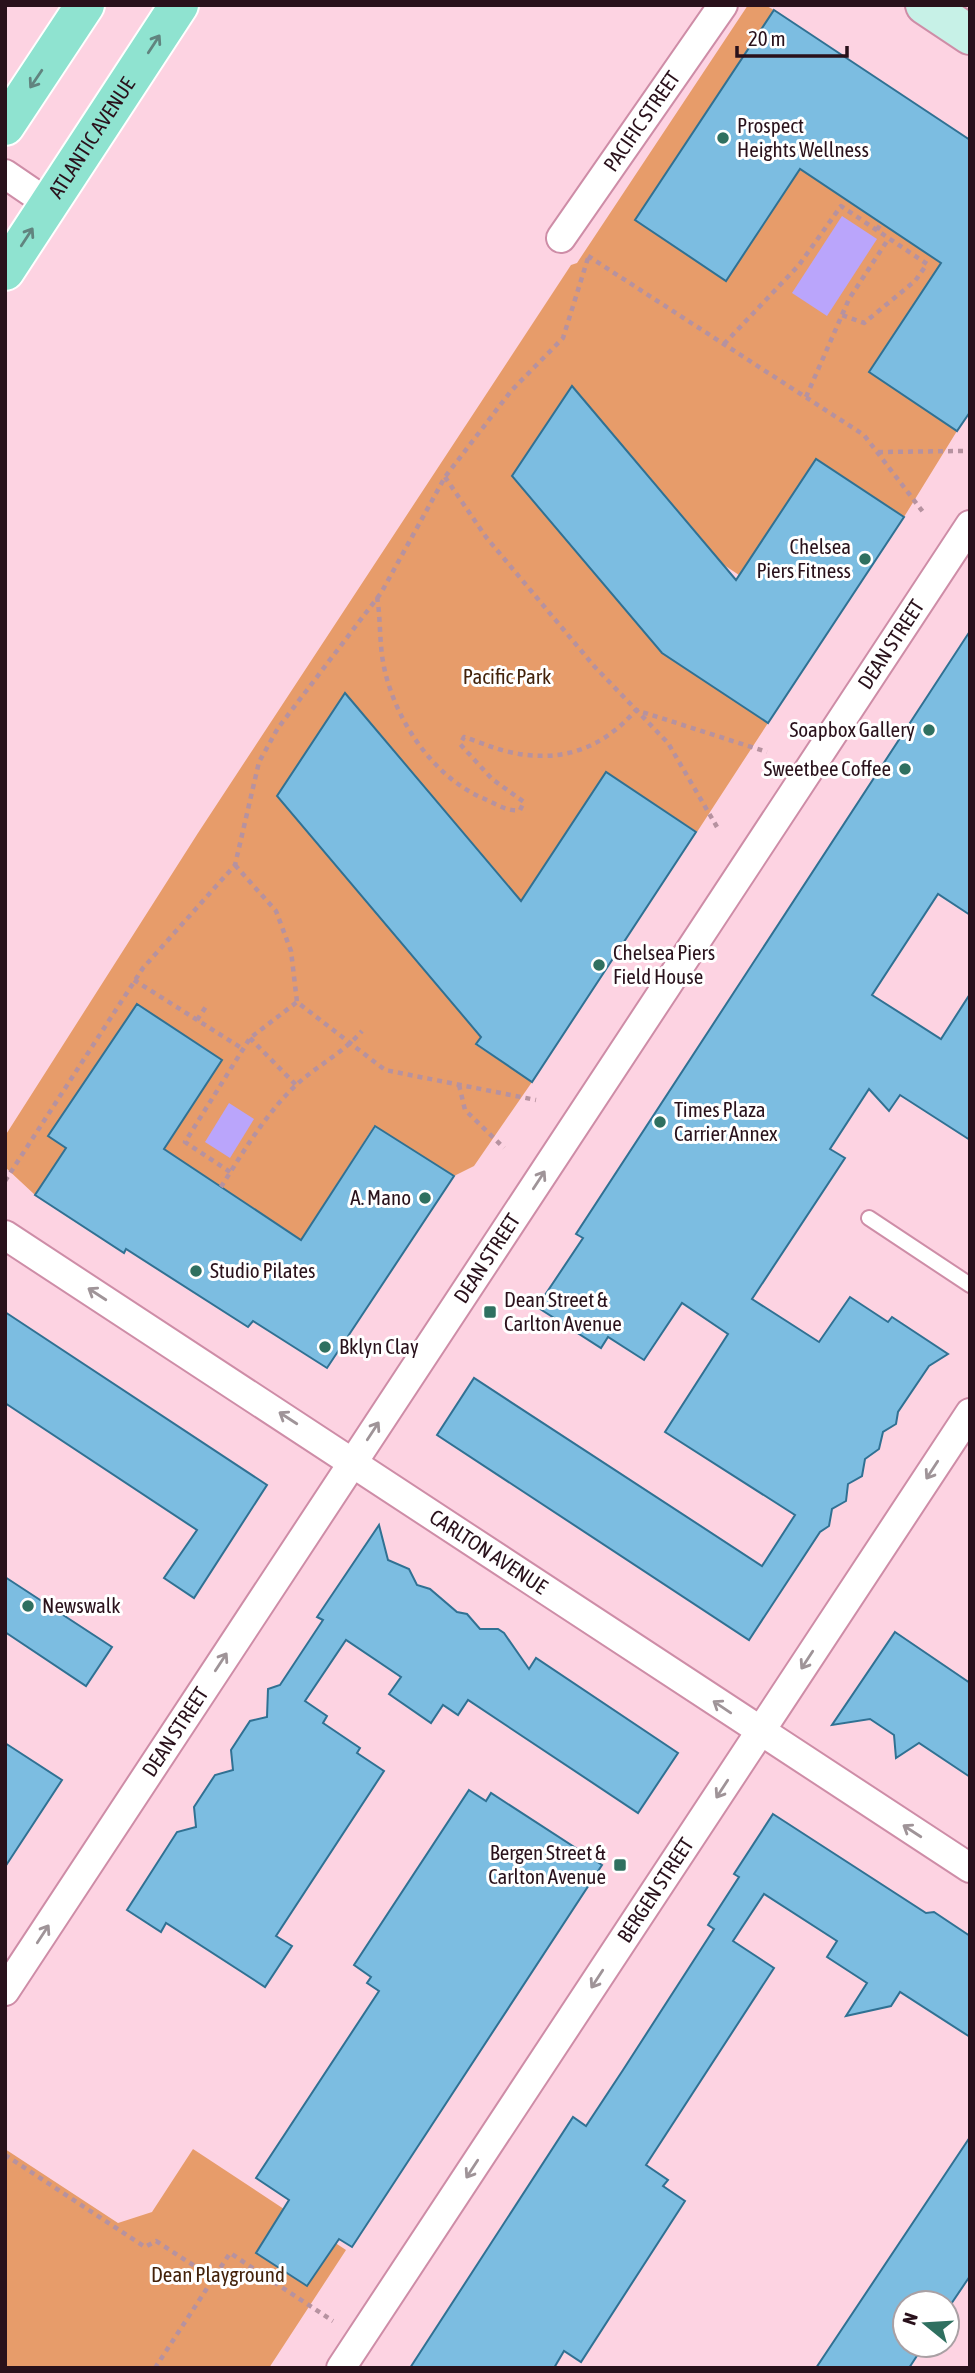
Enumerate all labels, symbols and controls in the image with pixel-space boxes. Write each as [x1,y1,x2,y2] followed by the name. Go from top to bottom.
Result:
[737,14,847,58] scale bar
[748,26,786,50] text: 20 m
[147,35,161,55] one-way arrow
[598,66,684,175] street label: PACIFIC STREET
[29,69,43,88] one-way arrow
[43,72,139,202] street label: ATLANTIC AVENUE
[737,113,869,161] place label: Prospect Heights Wellness
[715,130,731,146] marker: Prospect Heights Wellness
[21,228,35,248] one-way arrow
[756,534,851,582] place label: Chelsea Piers Fitness
[857,551,873,567] marker: Chelsea Piers Fitness
[852,595,929,693] street label: DEAN STREET
[463,664,551,688] park label: Pacific Park
[789,717,915,741] place label: Soapbox Gallery
[921,722,937,738] marker: Soapbox Gallery
[764,756,891,780] place label: Sweetbee Coffee
[897,761,913,777] marker: Sweetbee Coffee
[613,940,715,988] place label: Chelsea Piers Field House
[591,957,607,973] marker: Chelsea Piers Field House
[674,1097,778,1145] place label: Times Plaza Carrier Annex
[652,1114,668,1130] marker: Times Plaza Carrier Annex
[532,1170,546,1190] one-way arrow
[350,1185,411,1209] place label: A. Mano
[417,1190,433,1206] marker: A. Mano
[448,1209,524,1307] street label: DEAN STREET
[210,1258,315,1282] place label: Studio Pilates
[188,1263,204,1279] marker: Studio Pilates
[88,1287,107,1301] one-way arrow
[504,1287,622,1335] place label: Dean Street & Carlton Avenue
[482,1304,498,1320] marker: Dean Street & Carlton Avenue
[339,1334,419,1358] place label: Bklyn Clay
[317,1339,333,1355] marker: Bklyn Clay
[278,1411,298,1425] one-way arrow
[366,1422,381,1441] one-way arrow
[925,1460,939,1480] one-way arrow
[426,1504,552,1598] street label: CARLTON AVENUE
[42,1593,121,1617] place label: Newswalk
[20,1598,36,1614] marker: Newswalk
[800,1650,814,1670] one-way arrow
[214,1653,229,1672] one-way arrow
[137,1682,213,1781] street label: DEAN STREET
[713,1700,732,1714] one-way arrow
[715,1779,729,1798] one-way arrow
[903,1824,923,1838] one-way arrow
[612,1833,698,1947] street label: BERGEN STREET
[488,1840,606,1888] place label: Bergen Street & Carlton Avenue
[612,1857,628,1873] marker: Bergen Street & Carlton Avenue
[35,1925,50,1944] one-way arrow
[590,1969,604,1988] one-way arrow
[465,2159,479,2178] one-way arrow
[151,2262,285,2286] park label: Dean Playground
[891,2289,961,2359] north arrow
[898,2310,922,2327] text: N

